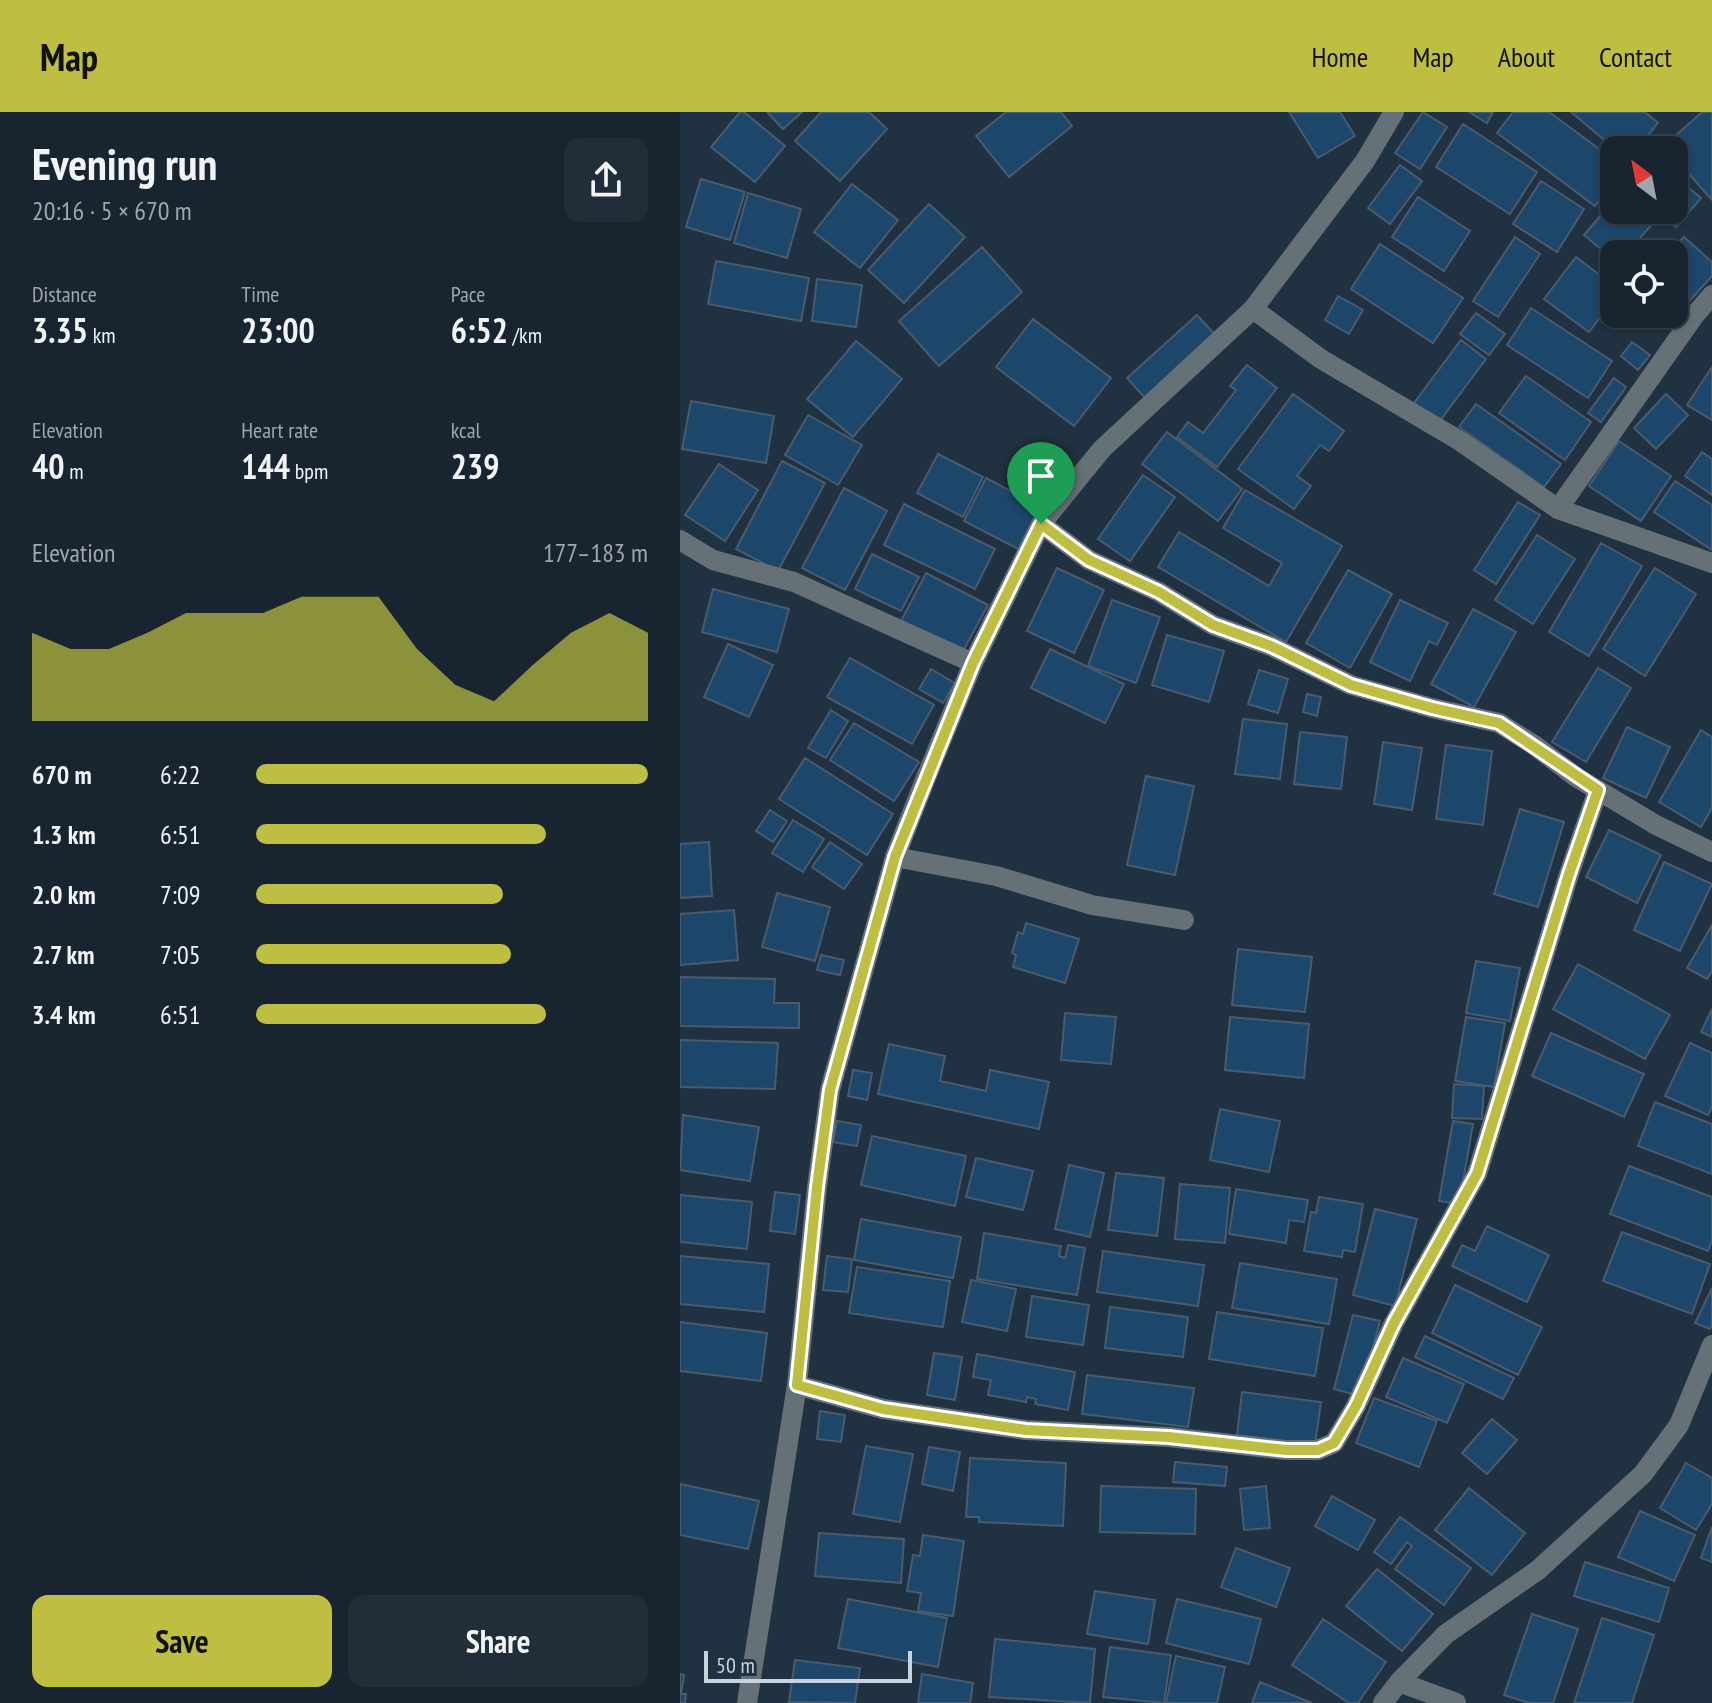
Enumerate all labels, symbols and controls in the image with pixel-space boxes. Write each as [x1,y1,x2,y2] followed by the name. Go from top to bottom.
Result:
[40,32,98,81] text: Map
[1312,38,1368,75] text: Home
[1412,38,1454,75] text: Map
[1498,38,1555,75] text: About
[1599,38,1672,75] text: Contact
[32,135,217,192] text: Evening run
[1600,136,1688,224] north arrow
[1600,136,1688,328] map controls
[564,138,648,222] button: share
[32,194,192,227] text: 20:16 · 5 × 670 m
[1600,240,1688,328] button: locate
[32,280,97,308] text: Distance
[241,280,279,308] text: Time
[451,280,485,308] text: Pace
[32,308,88,352] text: 3.35
[241,308,315,352] text: 23:00
[451,308,508,352] text: 6:52
[88,321,116,349] text: km
[508,321,542,349] text: /km
[32,416,103,444] text: Elevation
[241,416,318,444] text: Heart rate
[451,416,481,444] text: kcal
[1007,442,1075,524] pin
[32,444,65,488] text: 40
[241,444,290,488] text: 144
[451,444,499,488] text: 239
[1019,454,1063,498] icon: arrive
[65,457,84,485] text: m
[290,457,328,485] text: bpm
[32,536,115,569] text: Elevation
[543,536,648,569] text: 177–183 m
[32,758,92,791] text: 670 m
[160,758,200,791] text: 6:22
[32,818,96,851] text: 1.3 km
[160,818,200,851] text: 6:51
[32,878,96,911] text: 2.0 km
[160,878,200,911] text: 7:09
[32,938,95,971] text: 2.7 km
[160,938,200,971] text: 7:05
[32,998,96,1031] text: 3.4 km
[160,998,200,1031] text: 6:51
[32,1595,332,1687] button: Save
[348,1595,648,1687] button: Share
[704,1647,912,1683] scale bar
[716,1651,755,1679] text: 50 m

